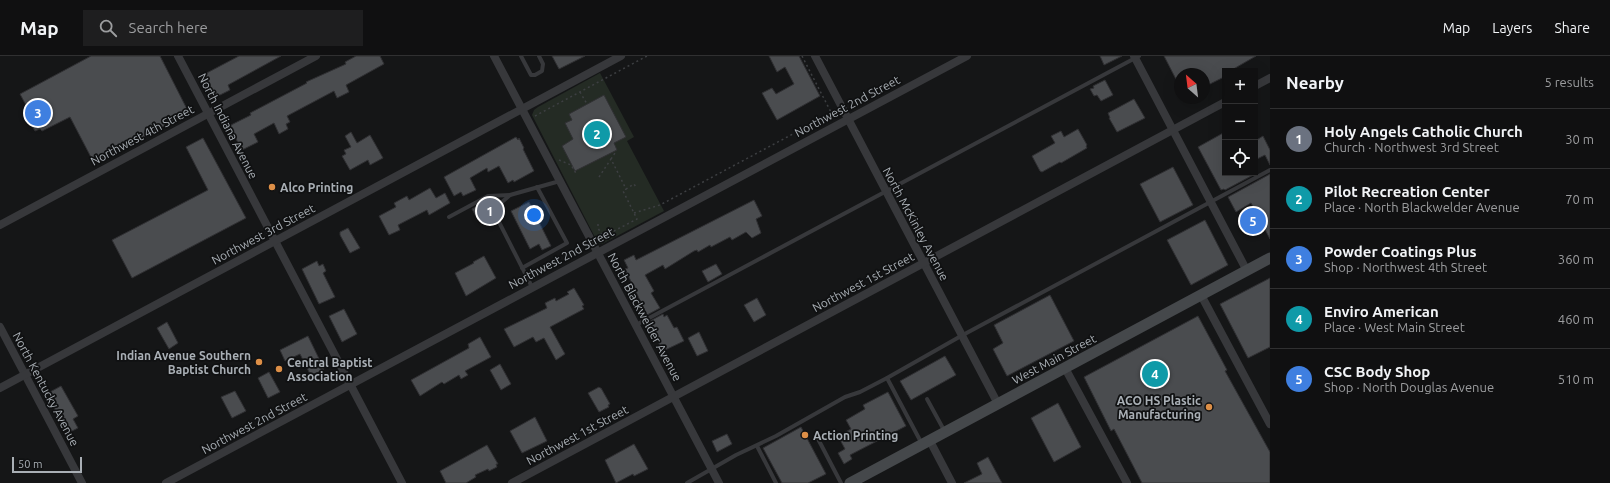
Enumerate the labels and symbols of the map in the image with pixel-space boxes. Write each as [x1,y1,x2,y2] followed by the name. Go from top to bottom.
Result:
[1174,68,1210,104] north arrow
[196,71,260,181] street label: North Indiana Avenue
[792,73,902,139] street label: Northwest 2nd Street
[25,98,51,128] pin: 3
[88,102,196,168] street label: Northwest 4th Street
[584,119,610,149] pin: 2
[881,165,951,283] street label: North McKinley Avenue
[280,181,353,194] place label: Alco Printing
[267,182,277,192] marker: Alco Printing
[477,196,503,226] pin: 1
[209,201,317,267] street label: Northwest 3rd Street
[524,205,544,225] your location
[1240,206,1266,236] pin: 5
[506,225,616,291] street label: Northwest 2nd Street
[810,250,916,314] street label: Northwest 1st Street
[606,251,684,383] street label: North Blackwelder Avenue
[10,330,82,448] street label: North Kentucky Avenue
[1010,331,1098,387] street label: West Main Street
[116,349,251,376] place label: Indian Avenue Southern Baptist Church
[287,356,373,383] place label: Central Baptist Association
[254,357,264,367] marker: Indian Avenue Southern Baptist Church
[1142,359,1168,389] pin: 4
[274,364,284,374] marker: Central Baptist Association
[199,390,309,456] street label: Northwest 2nd Street
[1117,394,1201,421] place label: ACO HS Plastic Manufacturing
[1204,402,1214,412] marker: ACO HS Plastic Manufacturing
[524,403,630,467] street label: Northwest 1st Street
[813,429,898,442] place label: Action Printing
[800,430,810,440] marker: Action Printing
[12,455,82,474] scale bar

